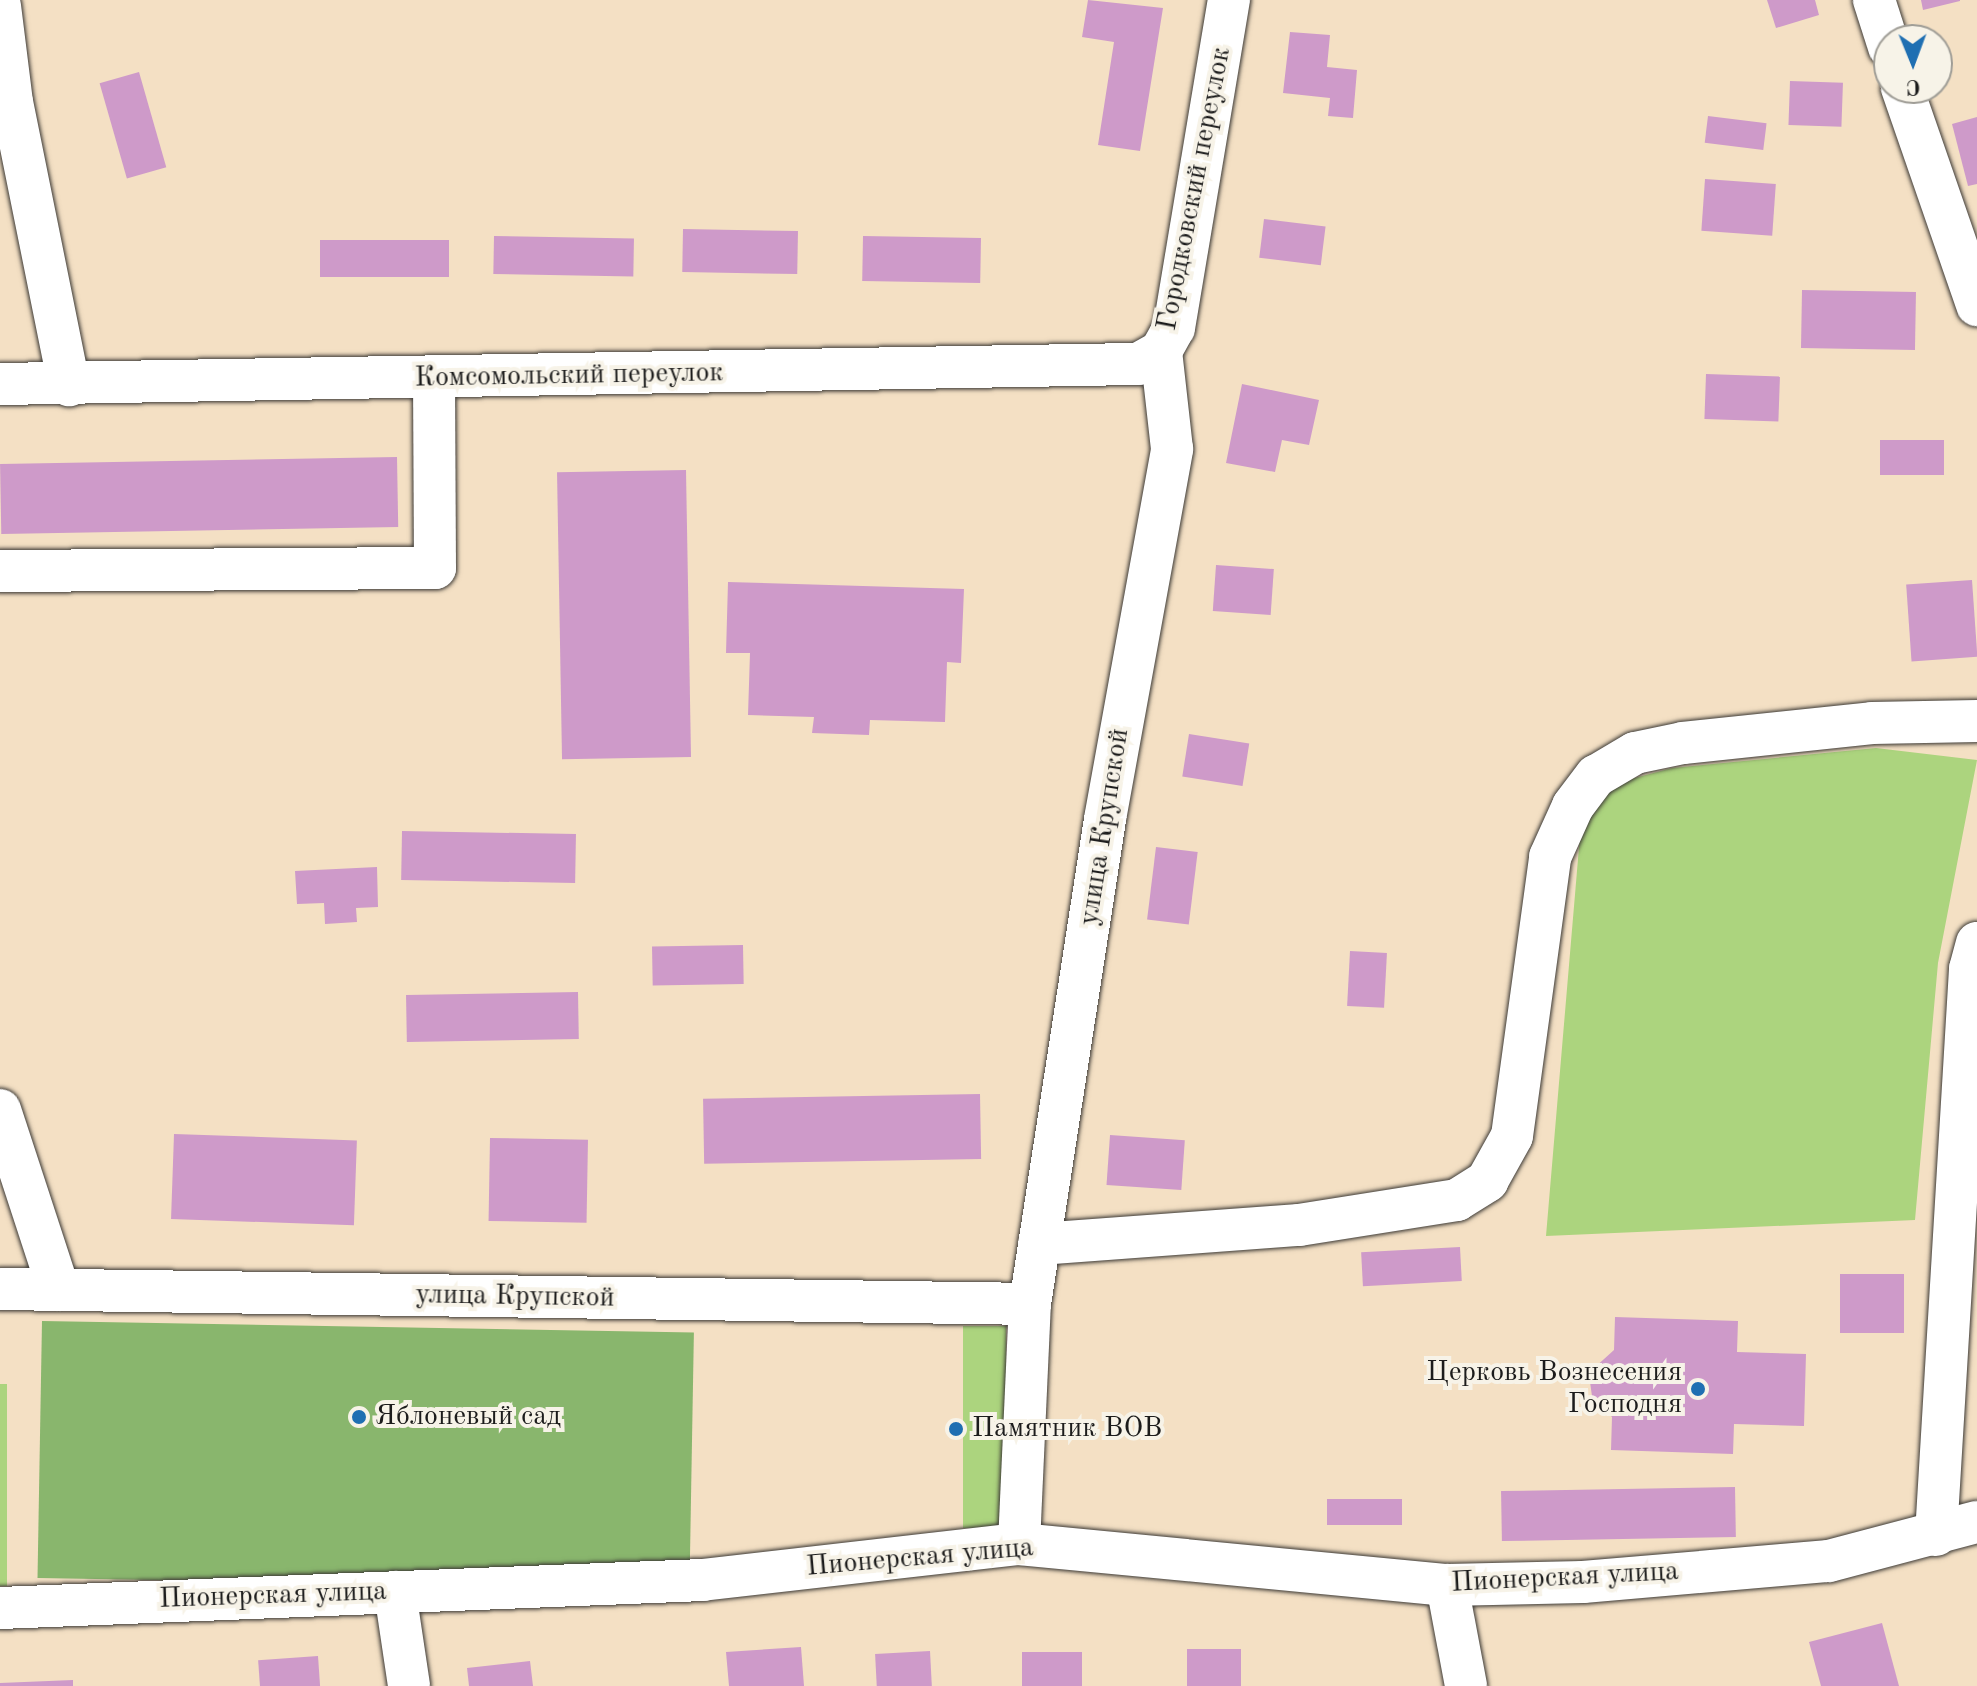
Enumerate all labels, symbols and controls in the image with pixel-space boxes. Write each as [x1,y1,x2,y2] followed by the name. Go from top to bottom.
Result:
[1873,24,1953,104] north arrow
[1151,44,1239,334] street label: Городковский переулок
[1906,75,1921,97] text: С
[414,357,724,395] street label: Комсомольский переулок
[1073,726,1137,928] street label: улица Крупской
[415,1278,615,1316] street label: улица Крупской
[1426,1356,1682,1422] place label: Церковь Вознесения Господня
[1689,1380,1707,1398] marker: Церковь Вознесения Господня
[375,1400,561,1434] place label: Яблоневый сад
[350,1408,368,1426] marker: Яблоневый сад
[972,1412,1162,1446] place label: Памятник ВОВ
[947,1420,965,1438] marker: Памятник ВОВ
[805,1531,1035,1585] street label: Пионерская улица
[1450,1555,1680,1601] street label: Пионерская улица
[159,1575,387,1617] street label: Пионерская улица

